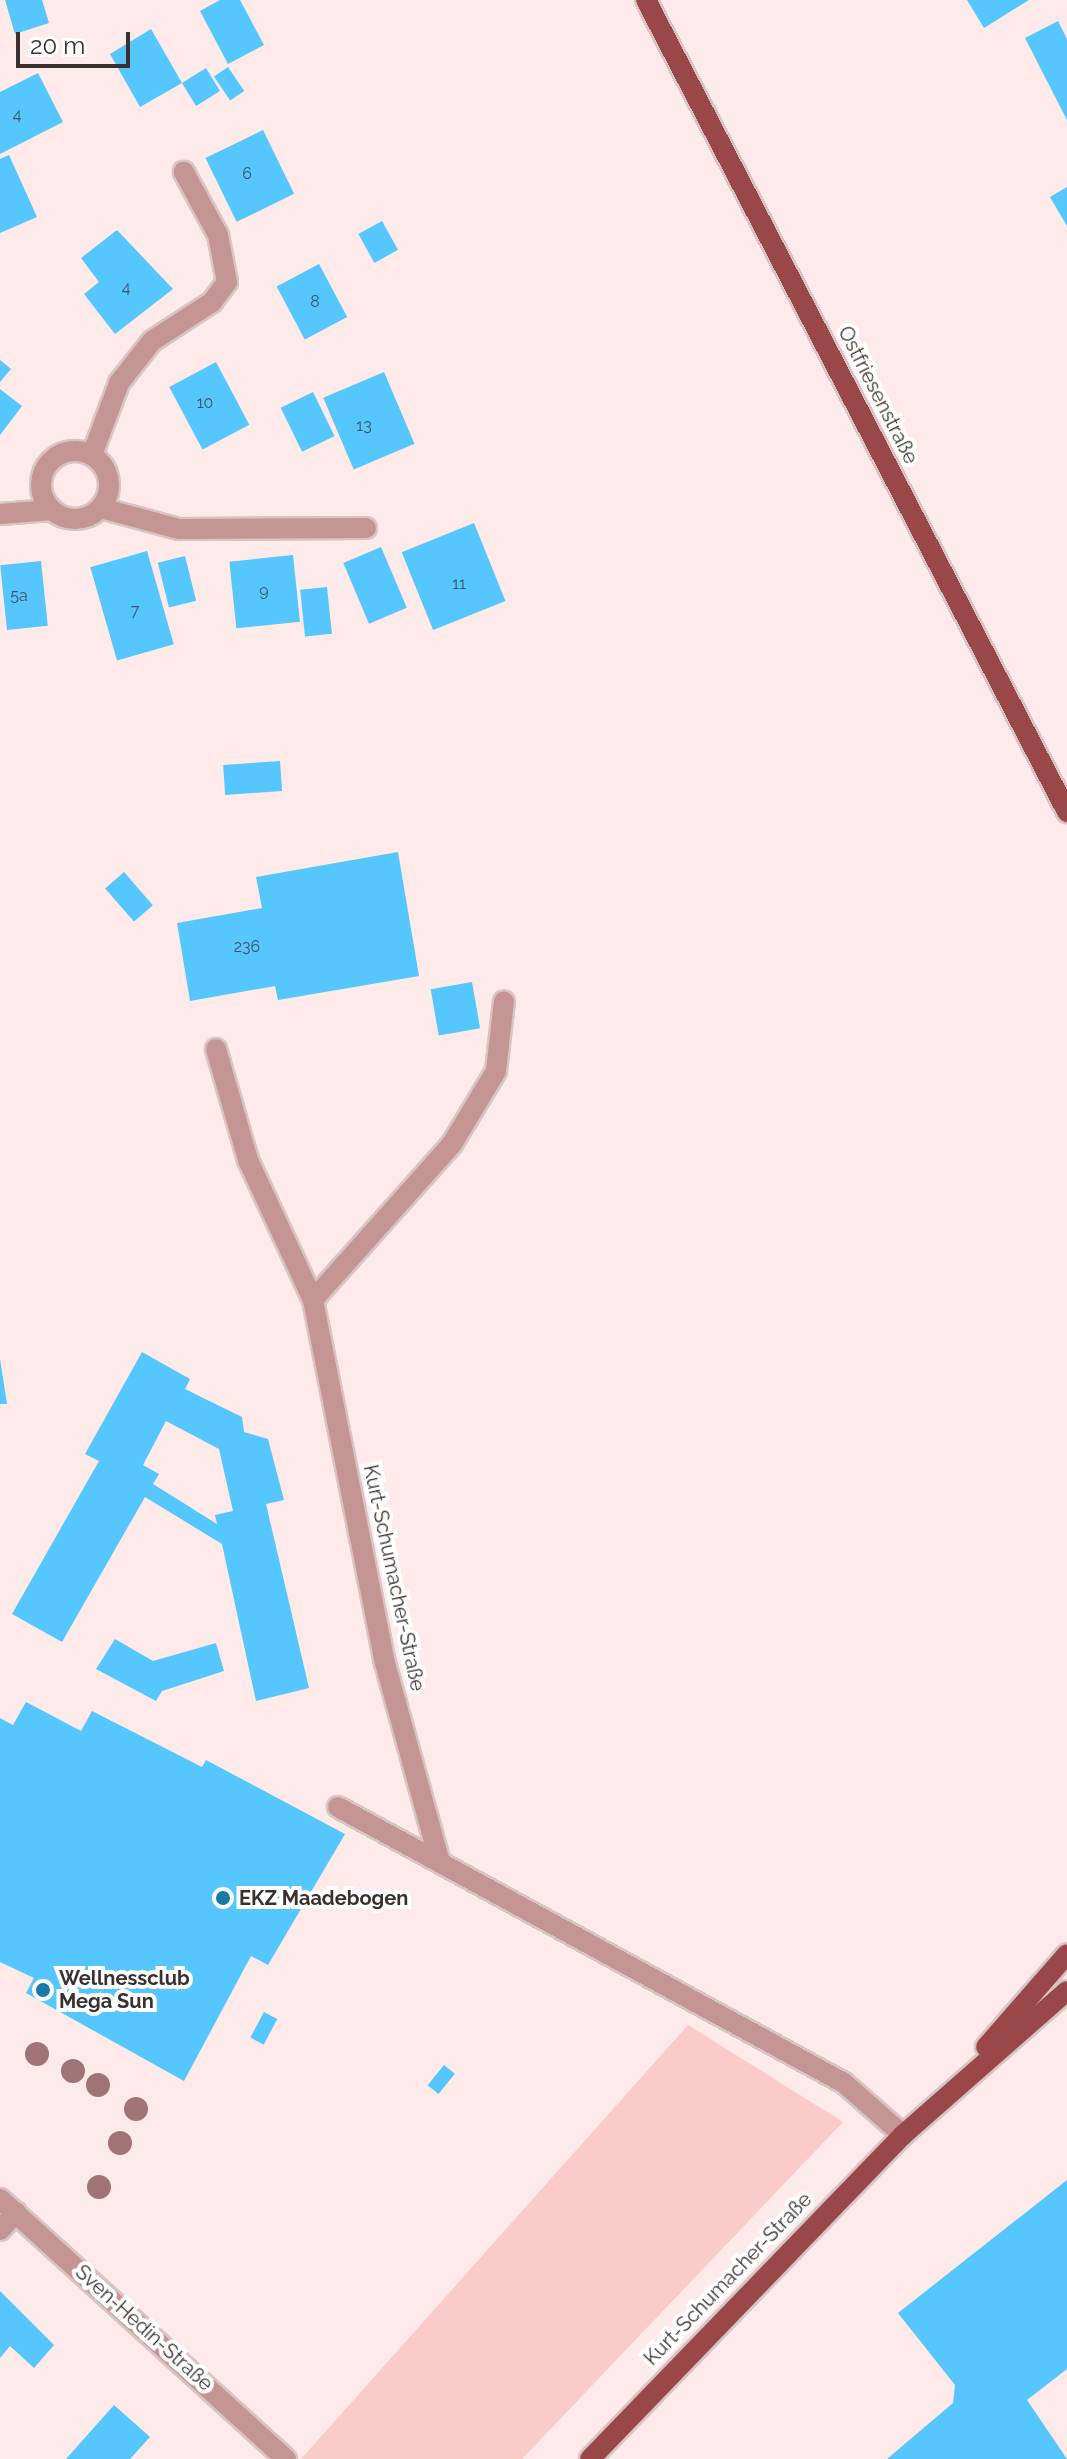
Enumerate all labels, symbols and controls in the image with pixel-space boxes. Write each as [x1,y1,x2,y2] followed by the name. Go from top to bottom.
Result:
[20,16,134,66] scale bar
[30,31,85,60] text: 20 m
[13,105,21,125] house number: 4
[242,164,252,184] house number: 6
[122,278,130,298] house number: 4
[310,292,320,312] house number: 8
[833,322,923,468] street label: Ostfriesenstraße
[197,393,213,413] house number: 10
[356,416,372,436] house number: 13
[452,574,466,594] house number: 11
[259,581,269,601] house number: 9
[10,586,28,606] house number: 5a
[131,601,139,621] house number: 7
[234,937,260,957] house number: 236
[358,1463,430,1693] street label: Kurt-Schumacher-Straße
[239,1886,408,1910] place label: EKZ Maadebogen
[214,1889,232,1907] marker: EKZ Maadebogen
[59,1966,190,2013] place label: Wellnessclub Mega Sun
[34,1981,52,1999] marker: Wellnessclub Mega Sun
[639,2188,817,2370] street label: Kurt-Schumacher-Straße
[70,2260,218,2396] street label: Sven-Hedin-Straße

